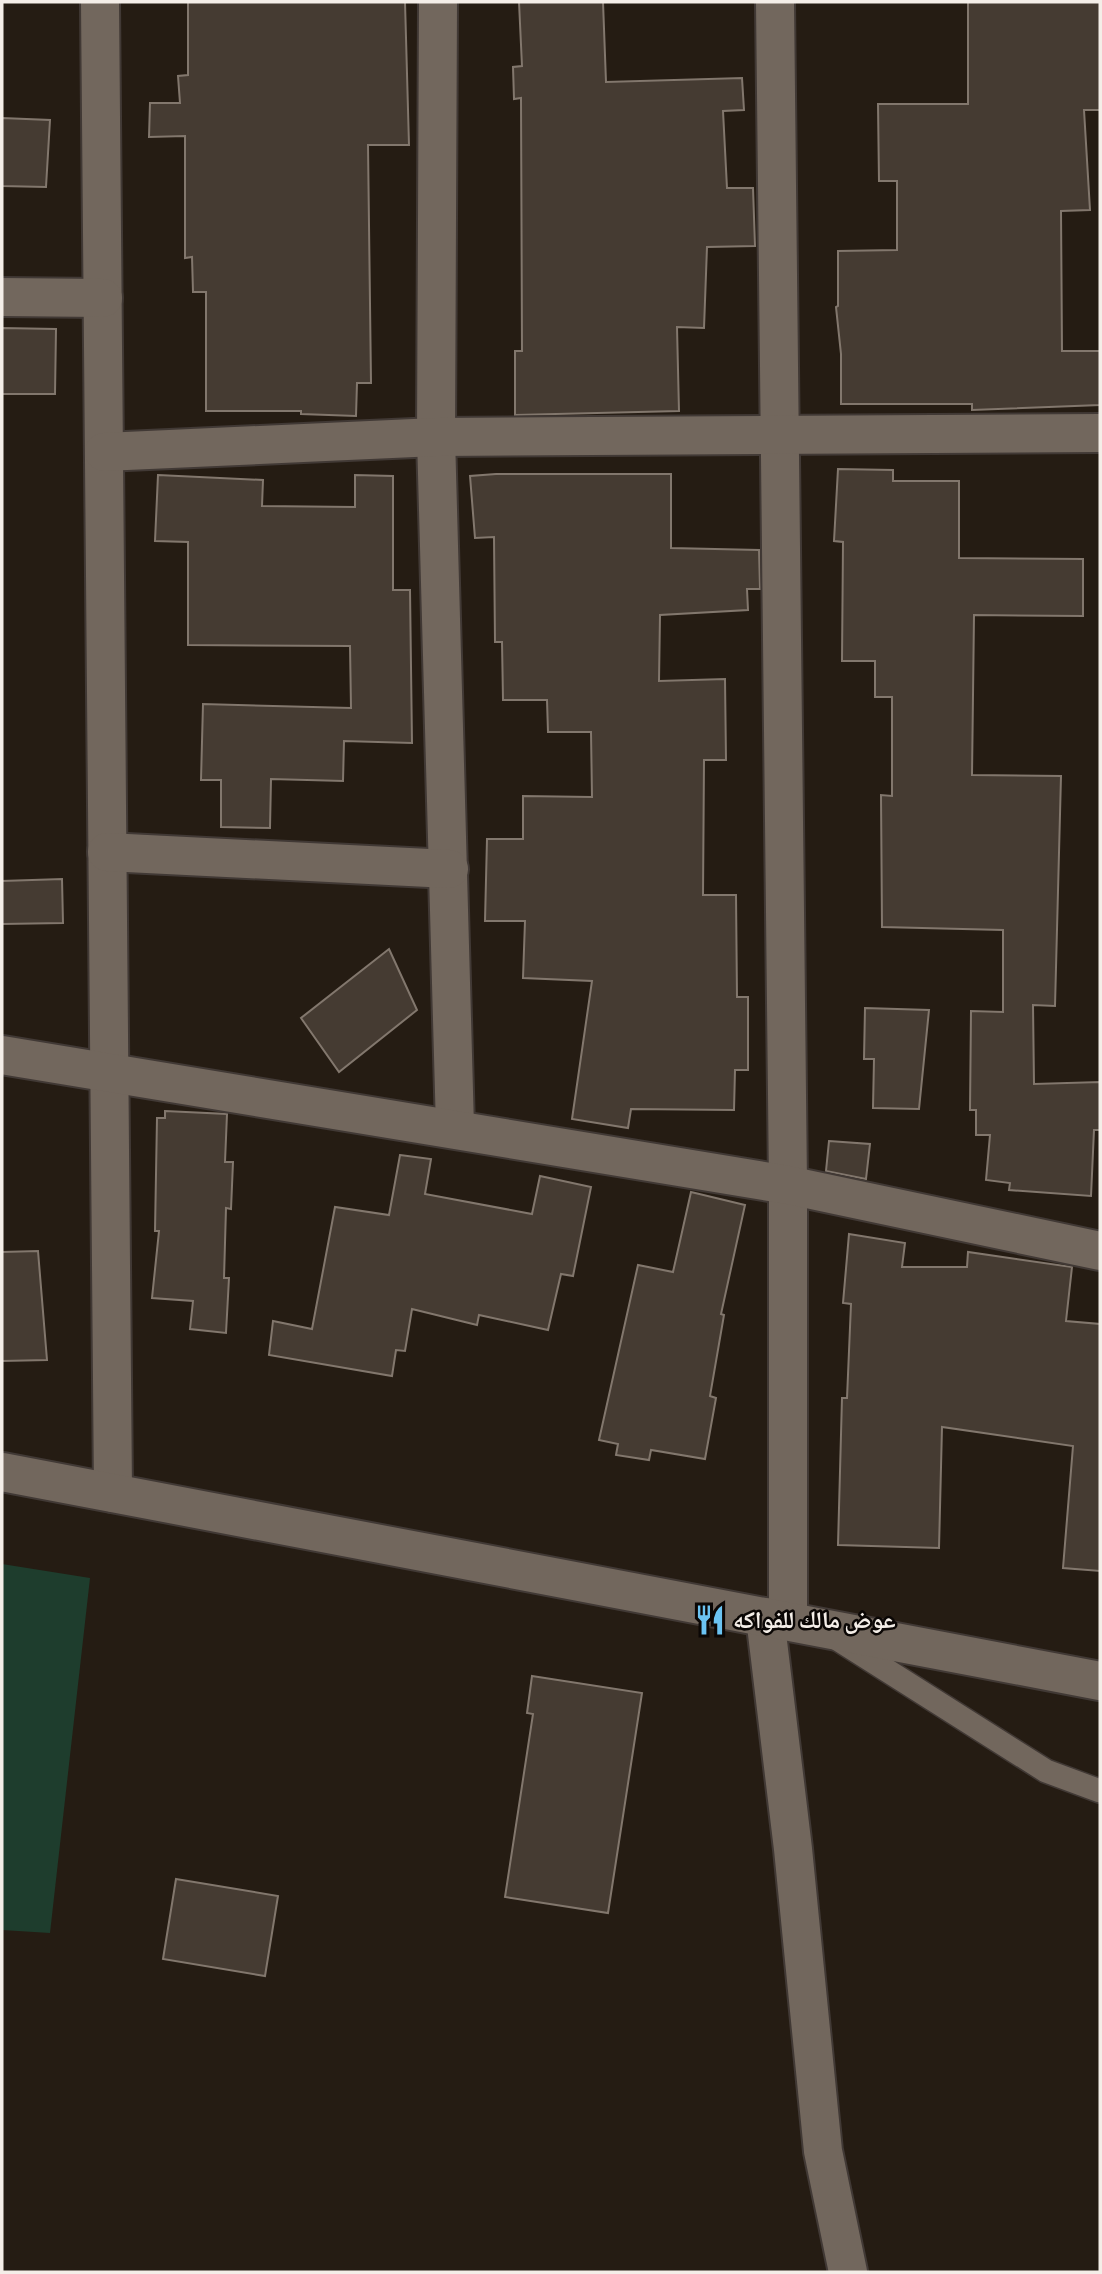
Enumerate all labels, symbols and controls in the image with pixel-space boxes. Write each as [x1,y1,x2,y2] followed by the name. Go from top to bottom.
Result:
[693,1603,727,1637] restaurant icon: عوض مالك للفواكه
[733,1606,896,1634] place label: عوض مالك للفواكه

